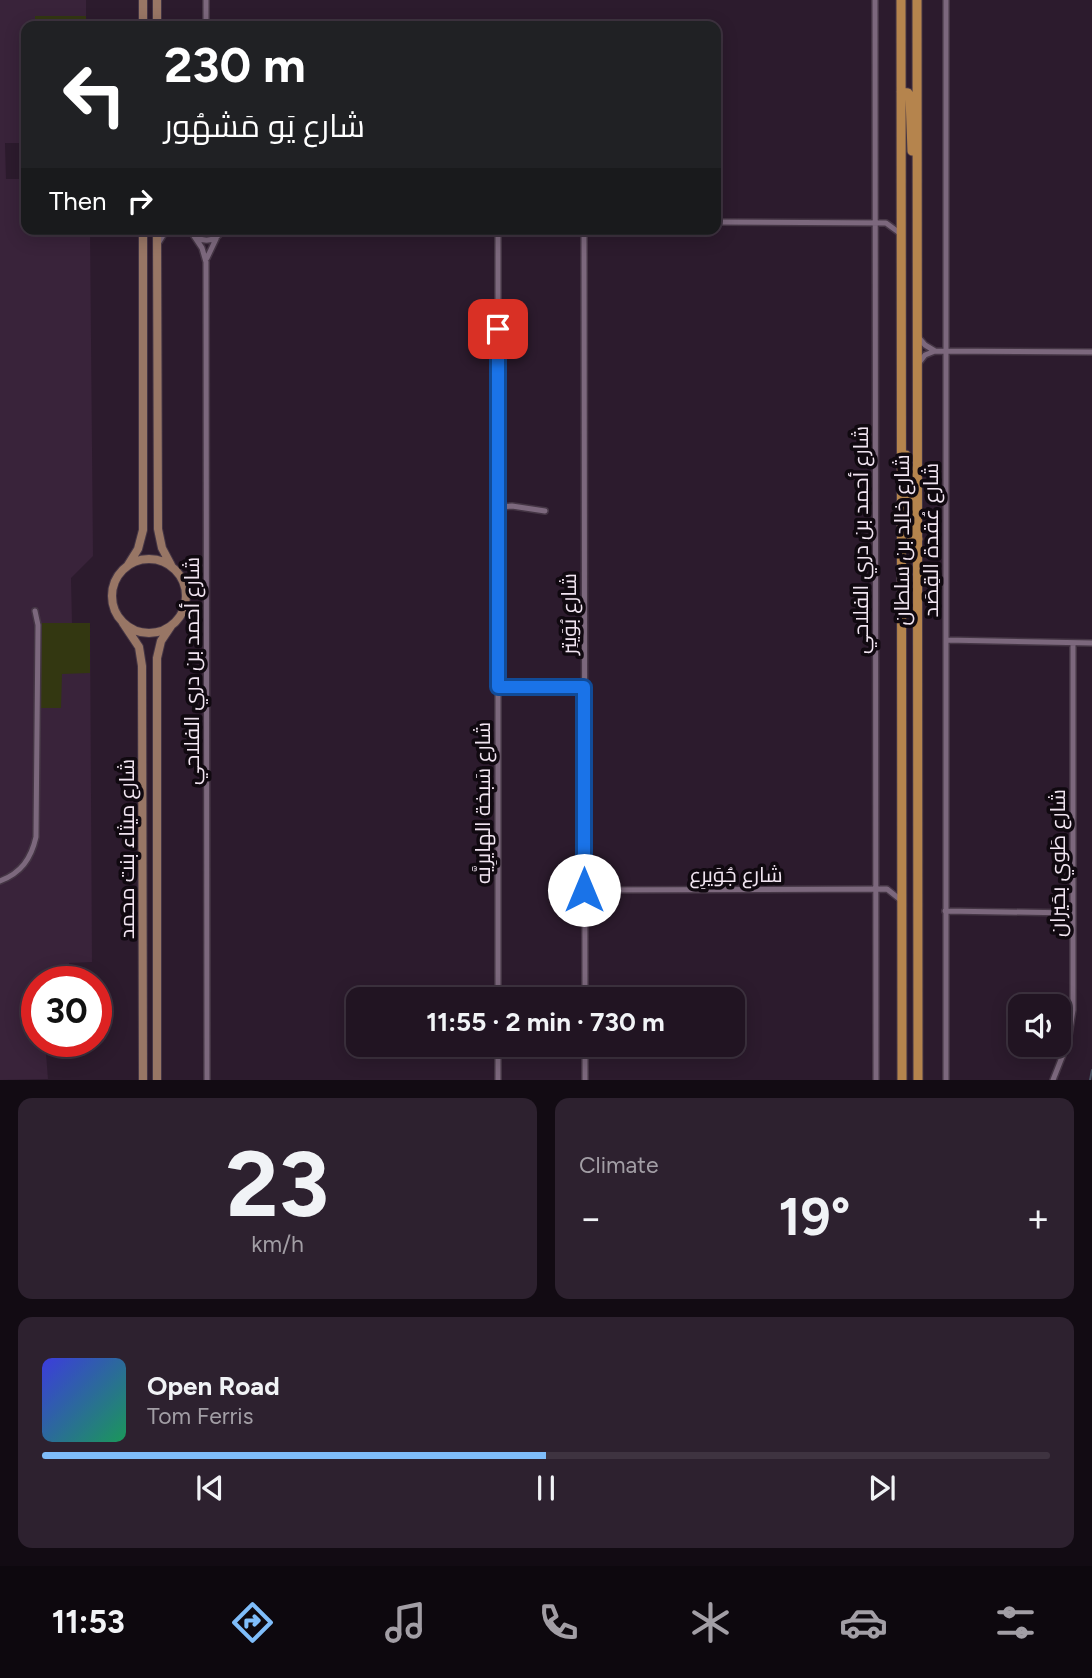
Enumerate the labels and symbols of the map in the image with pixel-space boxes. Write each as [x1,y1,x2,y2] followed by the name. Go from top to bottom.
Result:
[468,299,528,359] pin
[848,426,877,654] street label: شارع أحمد بن دري الفلاحي
[889,454,916,626] street label: شارع خالِد بن سلطان
[918,463,945,617] street label: شارع عُقدة القِصَد
[179,557,208,785] street label: شارع أحمد بن دري الفلاحي
[556,573,583,656] street label: شارع بُوَيتِر
[470,722,497,884] street label: شارع سَبخة الهايرِيَّه
[114,759,141,939] street label: شارع ميثاء بنت محمد
[1045,789,1074,937] street label: شارع طَوي بحَيران
[547,853,621,927] position arrow
[689,862,783,889] street label: شارع جُوَيرِع
[21,966,112,1057] speed limit sign: 30

